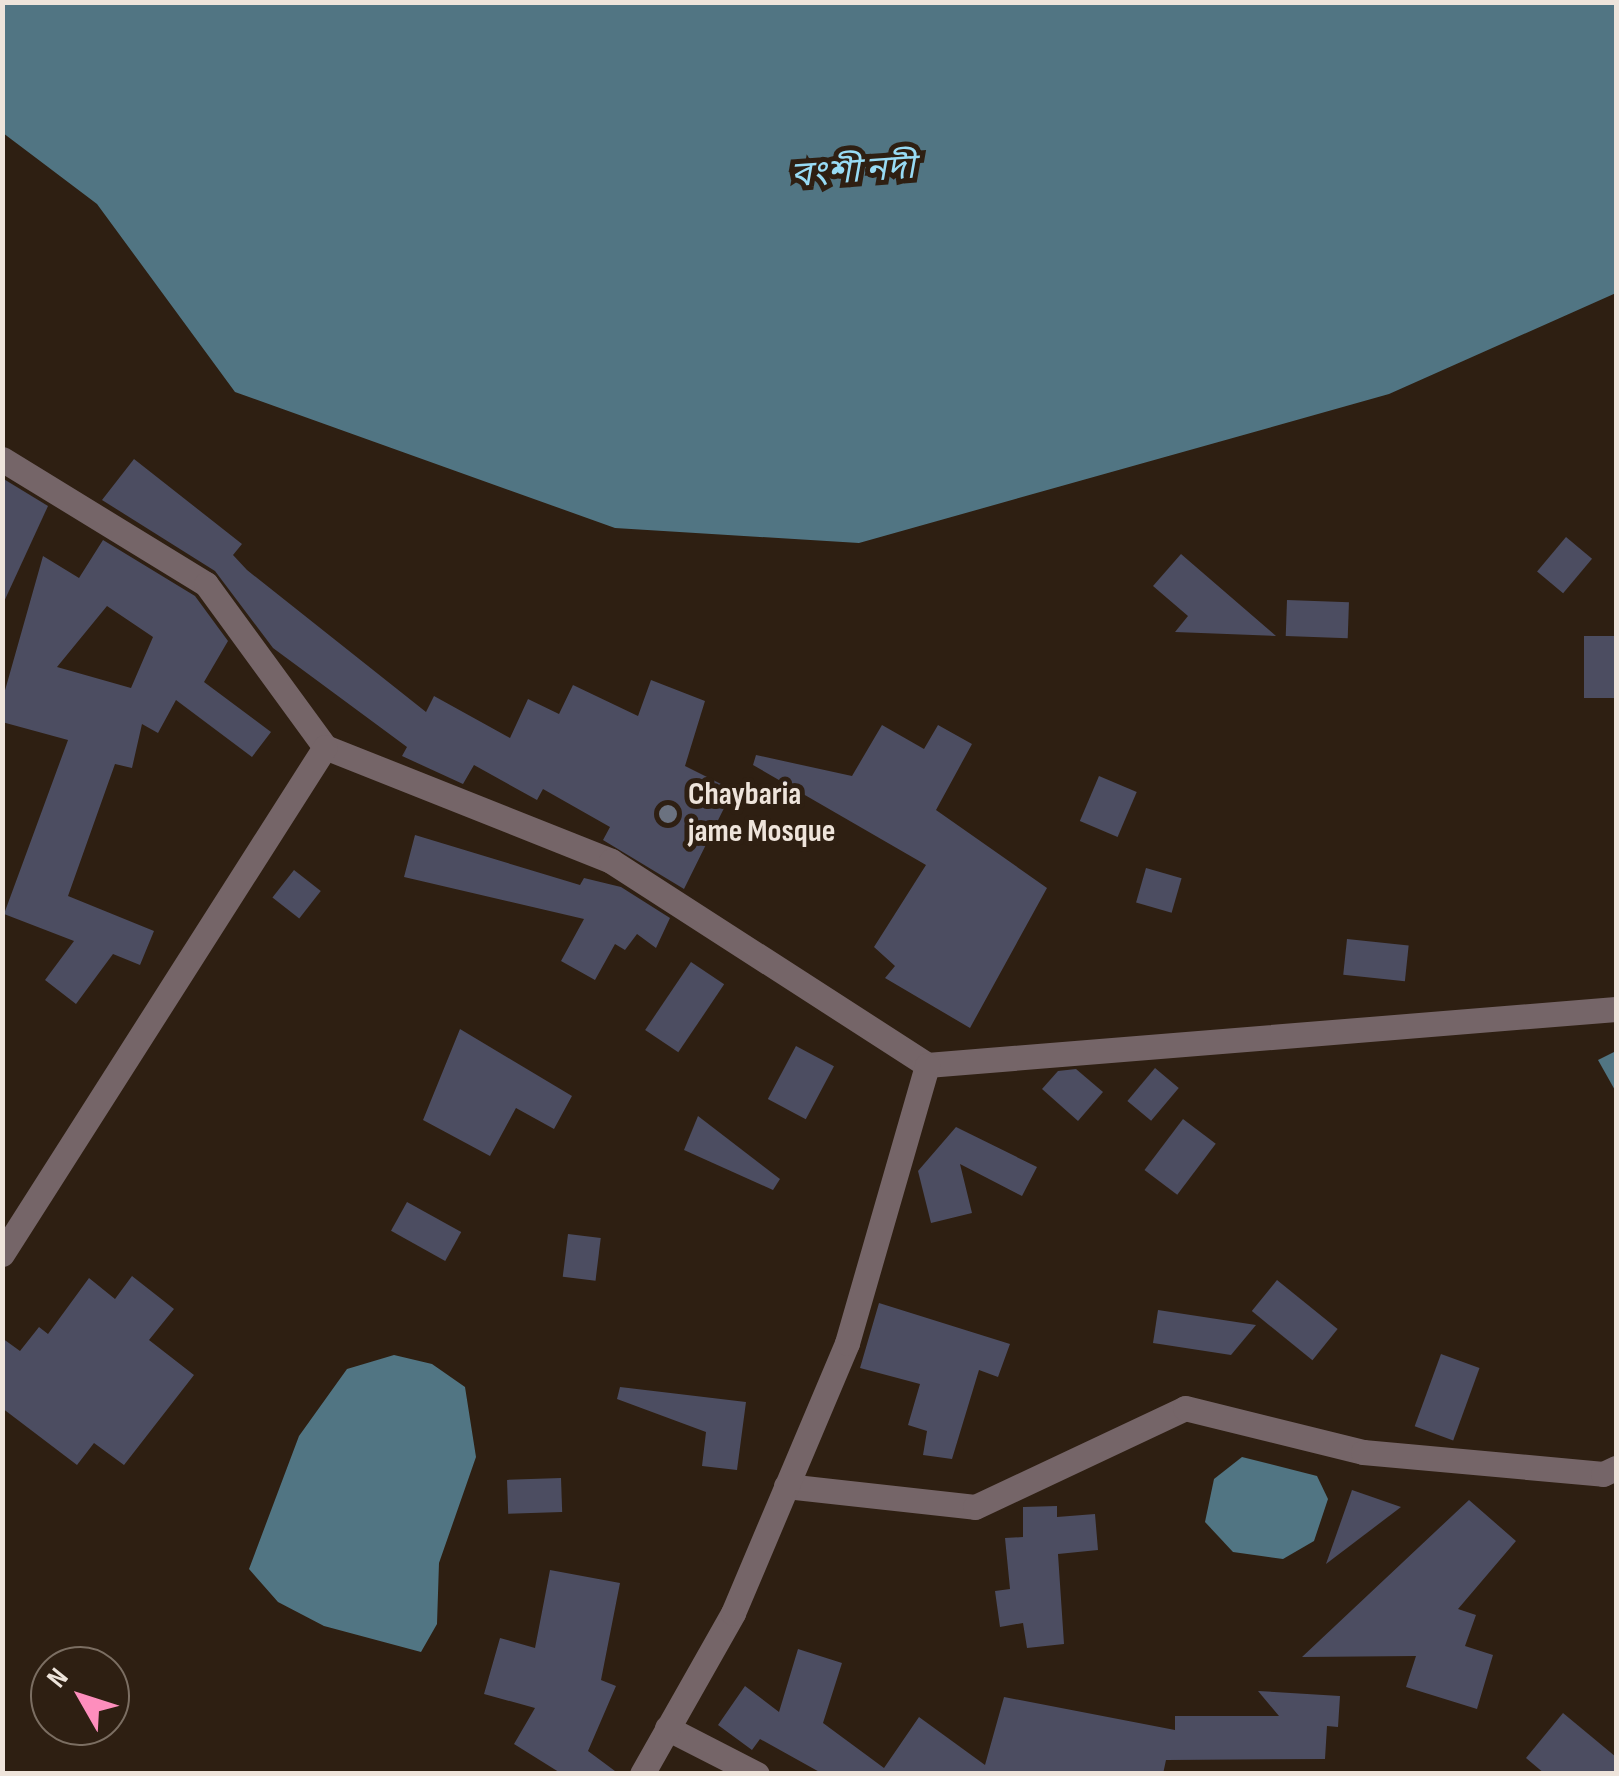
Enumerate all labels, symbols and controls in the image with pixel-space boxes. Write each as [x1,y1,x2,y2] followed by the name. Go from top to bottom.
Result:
[789,147,917,197] water label: বংশী নদী
[688,777,835,852] place label: Chaybaria jame Mosque
[657,803,679,825] marker: Chaybaria jame Mosque
[30,1646,130,1746] north arrow
[40,1662,75,1694] text: N

